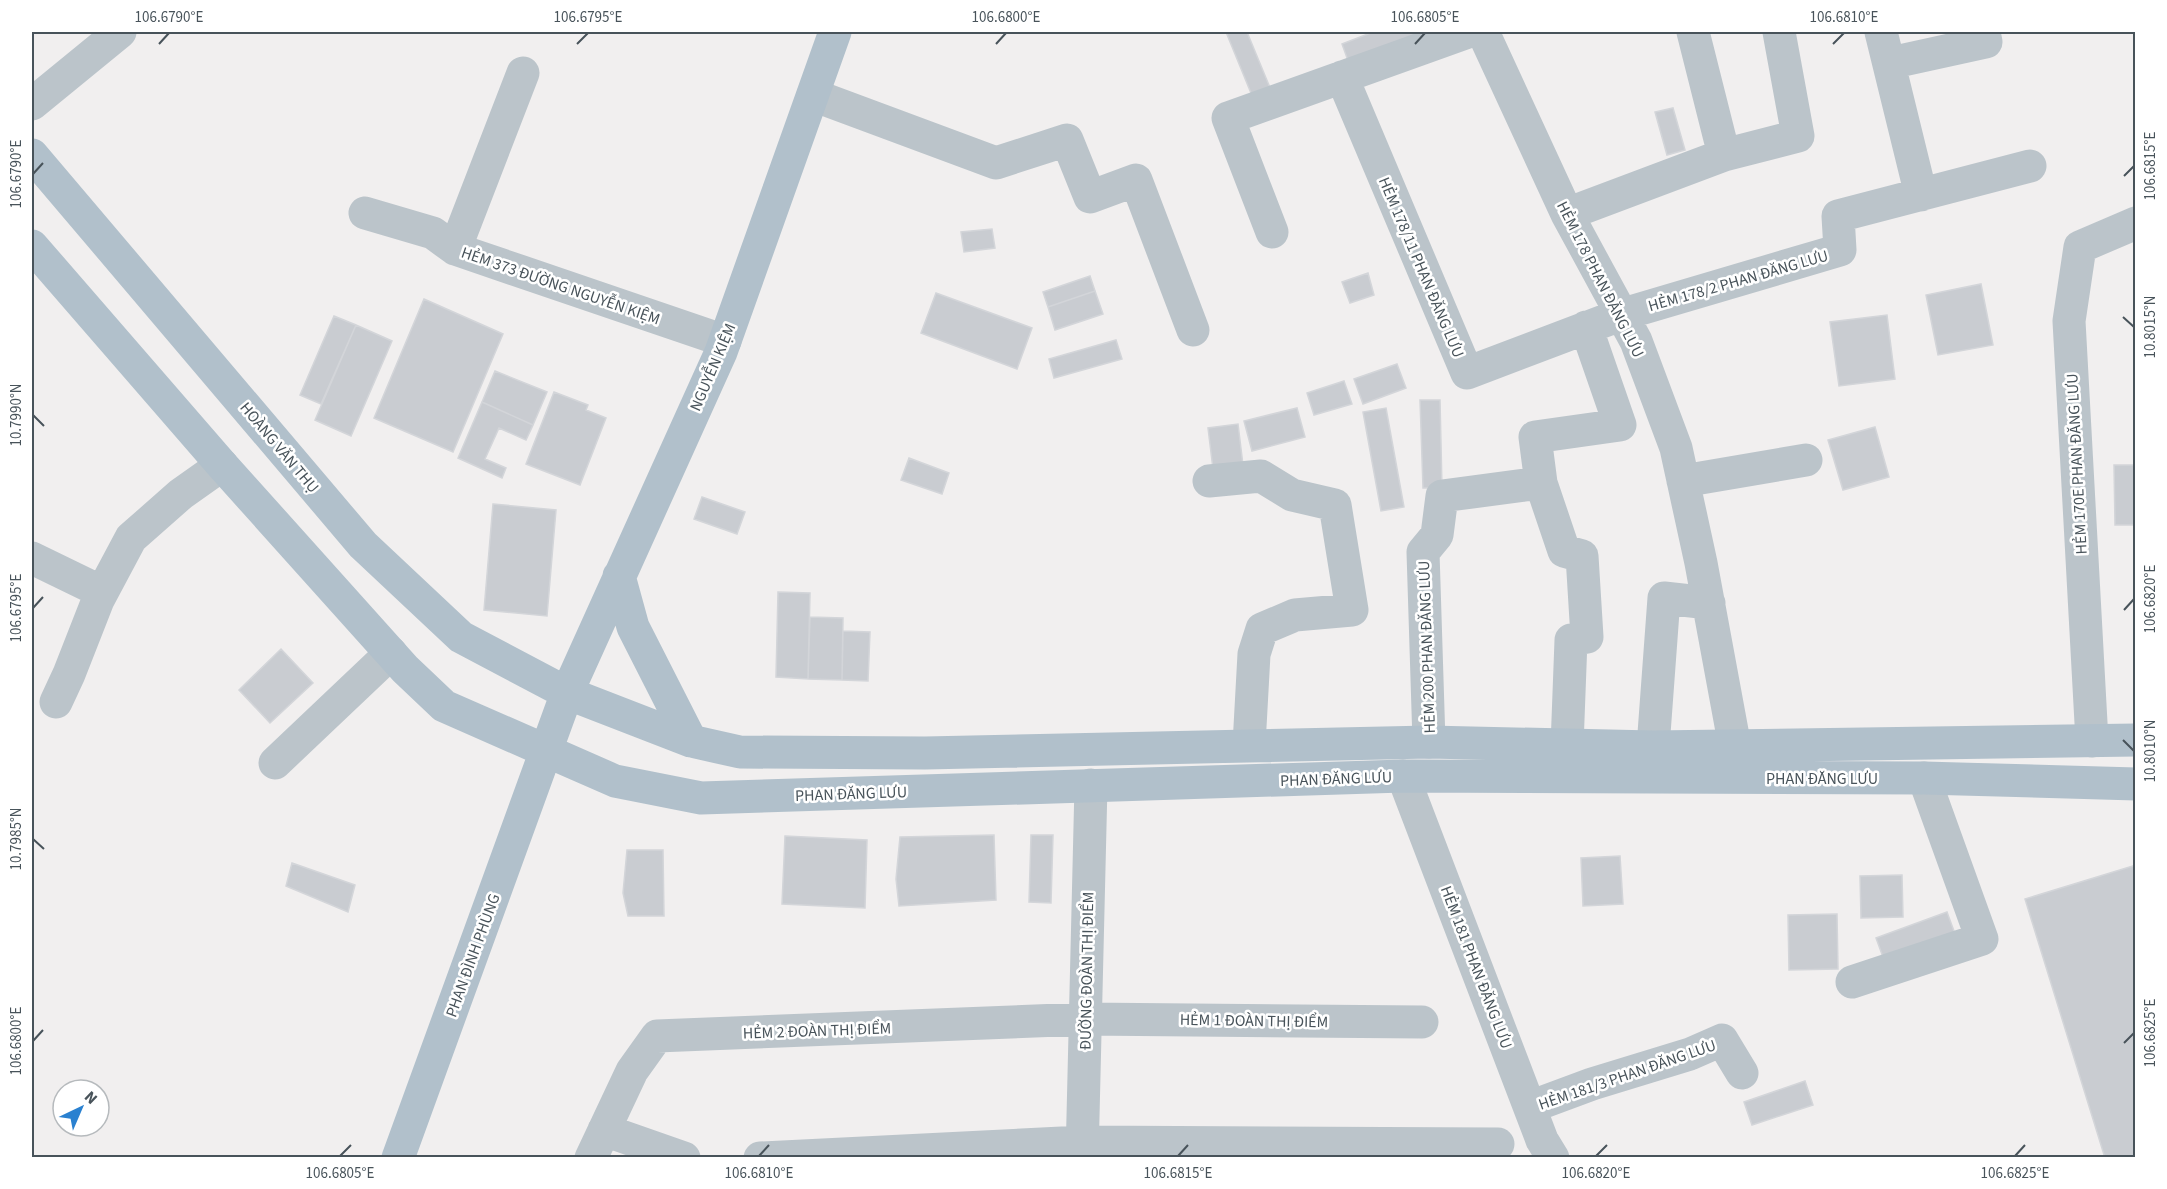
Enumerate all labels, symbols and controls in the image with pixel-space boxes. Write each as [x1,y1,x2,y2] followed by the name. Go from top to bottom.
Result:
[135,7,203,28] text: 106.6790°E
[554,7,622,28] text: 106.6795°E
[972,7,1040,28] text: 106.6800°E
[1391,7,1459,28] text: 106.6805°E
[1810,7,1878,28] text: 106.6810°E
[2140,132,2161,200] text: 106.6815°E
[6,140,27,208] text: 106.6790°E
[1373,174,1469,361] street label: HẺM 178/11 PHAN ĐĂNG LƯU
[1551,197,1649,361] street label: HẺM 178 PHAN ĐĂNG LƯU
[458,242,663,330] street label: HẺM 373 ĐƯỜNG NGUYỄN KIỆM
[1646,245,1831,317] street label: HẺM 178/2 PHAN ĐĂNG LƯU
[2140,295,2161,359] text: 10.8015°N
[685,320,741,415] street label: NGUYỄN KIỆM
[2061,373,2093,555] street label: HẺM 170E PHAN ĐĂNG LƯU
[6,383,27,447] text: 10.7990°N
[235,397,324,498] street label: HOÀNG VĂN THỤ
[1413,560,1441,734] street label: HẺM 200 PHAN ĐĂNG LƯU
[2140,565,2161,633] text: 106.6820°E
[6,574,27,642] text: 106.6795°E
[2140,719,2161,783] text: 10.8010°N
[1280,766,1392,792] street label: PHAN ĐĂNG LƯU
[1766,768,1878,790] street label: PHAN ĐĂNG LƯU
[795,781,907,807] street label: PHAN ĐĂNG LƯU
[6,807,27,871] text: 10.7985°N
[1435,883,1517,1052] street label: HẺM 181 PHAN ĐĂNG LƯU
[440,890,506,1020] street label: PHAN ĐÌNH PHÙNG
[1075,892,1099,1050] street label: ĐƯỜNG ĐOÀN THỊ ĐIỂM
[2140,999,2161,1067] text: 106.6825°E
[6,1007,27,1075] text: 106.6800°E
[1180,1009,1328,1033] street label: HẺM 1 ĐOÀN THỊ ĐIỂM
[742,1017,892,1045] street label: HẺM 2 ĐOÀN THỊ ĐIỂM
[1536,1034,1719,1116] street label: HẺM 181/3 PHAN ĐĂNG LƯU
[51,1078,111,1138] north arrow
[79,1086,102,1110] text: N
[306,1163,374,1184] text: 106.6805°E
[725,1163,793,1184] text: 106.6810°E
[1144,1163,1212,1184] text: 106.6815°E
[1562,1163,1630,1184] text: 106.6820°E
[1981,1163,2049,1184] text: 106.6825°E

